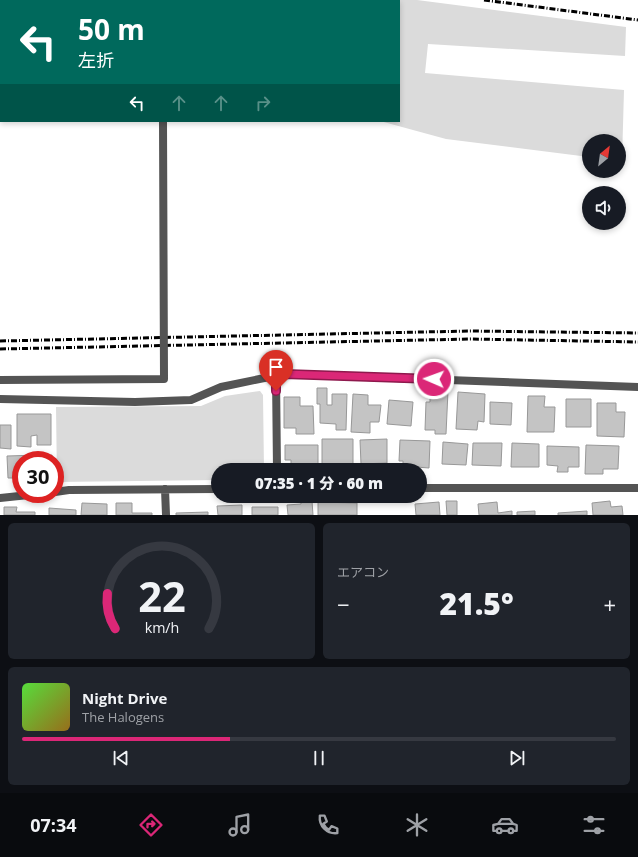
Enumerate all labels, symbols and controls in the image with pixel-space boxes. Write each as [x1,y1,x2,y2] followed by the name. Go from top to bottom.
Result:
[78,10,145,48] text: 50 m
[12,16,64,68] icon: left
[78,48,114,72] text: 左折
[126,92,148,114] icon: left
[168,92,190,114] icon: ahead
[210,92,232,114] icon: ahead
[252,92,274,114] icon: right
[582,134,626,178] north arrow
[582,134,626,230] map controls
[582,186,626,230] button: sound
[259,350,293,391] pin
[265,356,287,378] icon: arrive
[413,358,455,400] position arrow
[12,451,64,503] speed limit sign: 30
[255,473,383,493] text: 07:35 · 1 分 · 60 m
[337,563,389,581] text: エアコン
[138,568,185,624] text: 22
[439,583,514,624] text: 21.5°
[337,589,350,619] text: −
[603,589,616,619] text: +
[144,618,179,637] text: km/h
[82,688,167,708] text: Night Drive
[82,708,164,726] text: The Halogens
[110,747,132,769] icon: previous
[308,747,330,769] icon: pause
[506,747,528,769] icon: next
[137,811,165,839] icon: directions
[226,811,254,839] icon: music
[314,811,342,839] icon: phone
[403,811,431,839] icon: climate
[491,811,519,839] icon: car
[580,811,608,839] icon: filters
[30,813,77,837] text: 07:34

